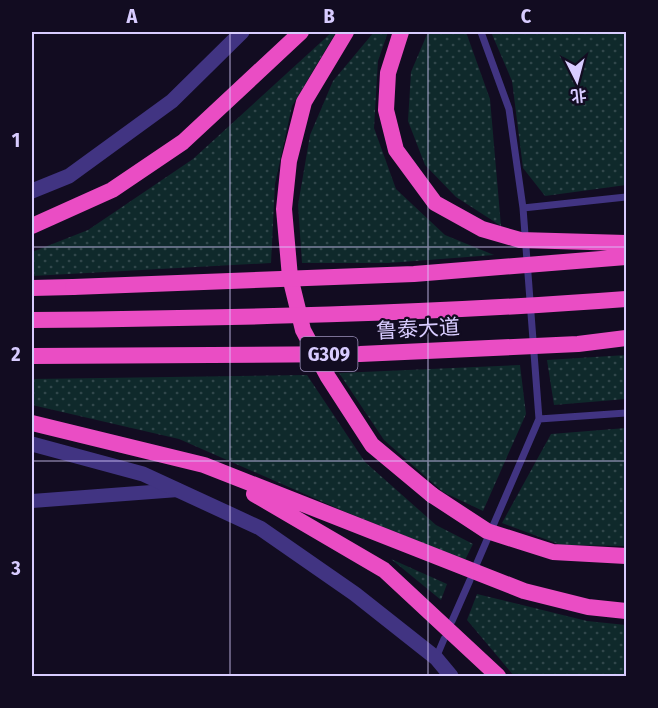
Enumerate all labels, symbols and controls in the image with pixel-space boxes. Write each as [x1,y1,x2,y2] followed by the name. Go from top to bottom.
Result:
[126,4,139,28] text: A
[323,4,335,28] text: B
[521,4,532,28] text: C
[547,51,607,111] north arrow
[570,85,587,106] text: 北
[12,128,20,152] text: 1
[375,314,461,344] street label: 鲁泰大道
[300,337,358,371] road number: G309
[10,342,21,366] text: 2
[10,556,21,580] text: 3

